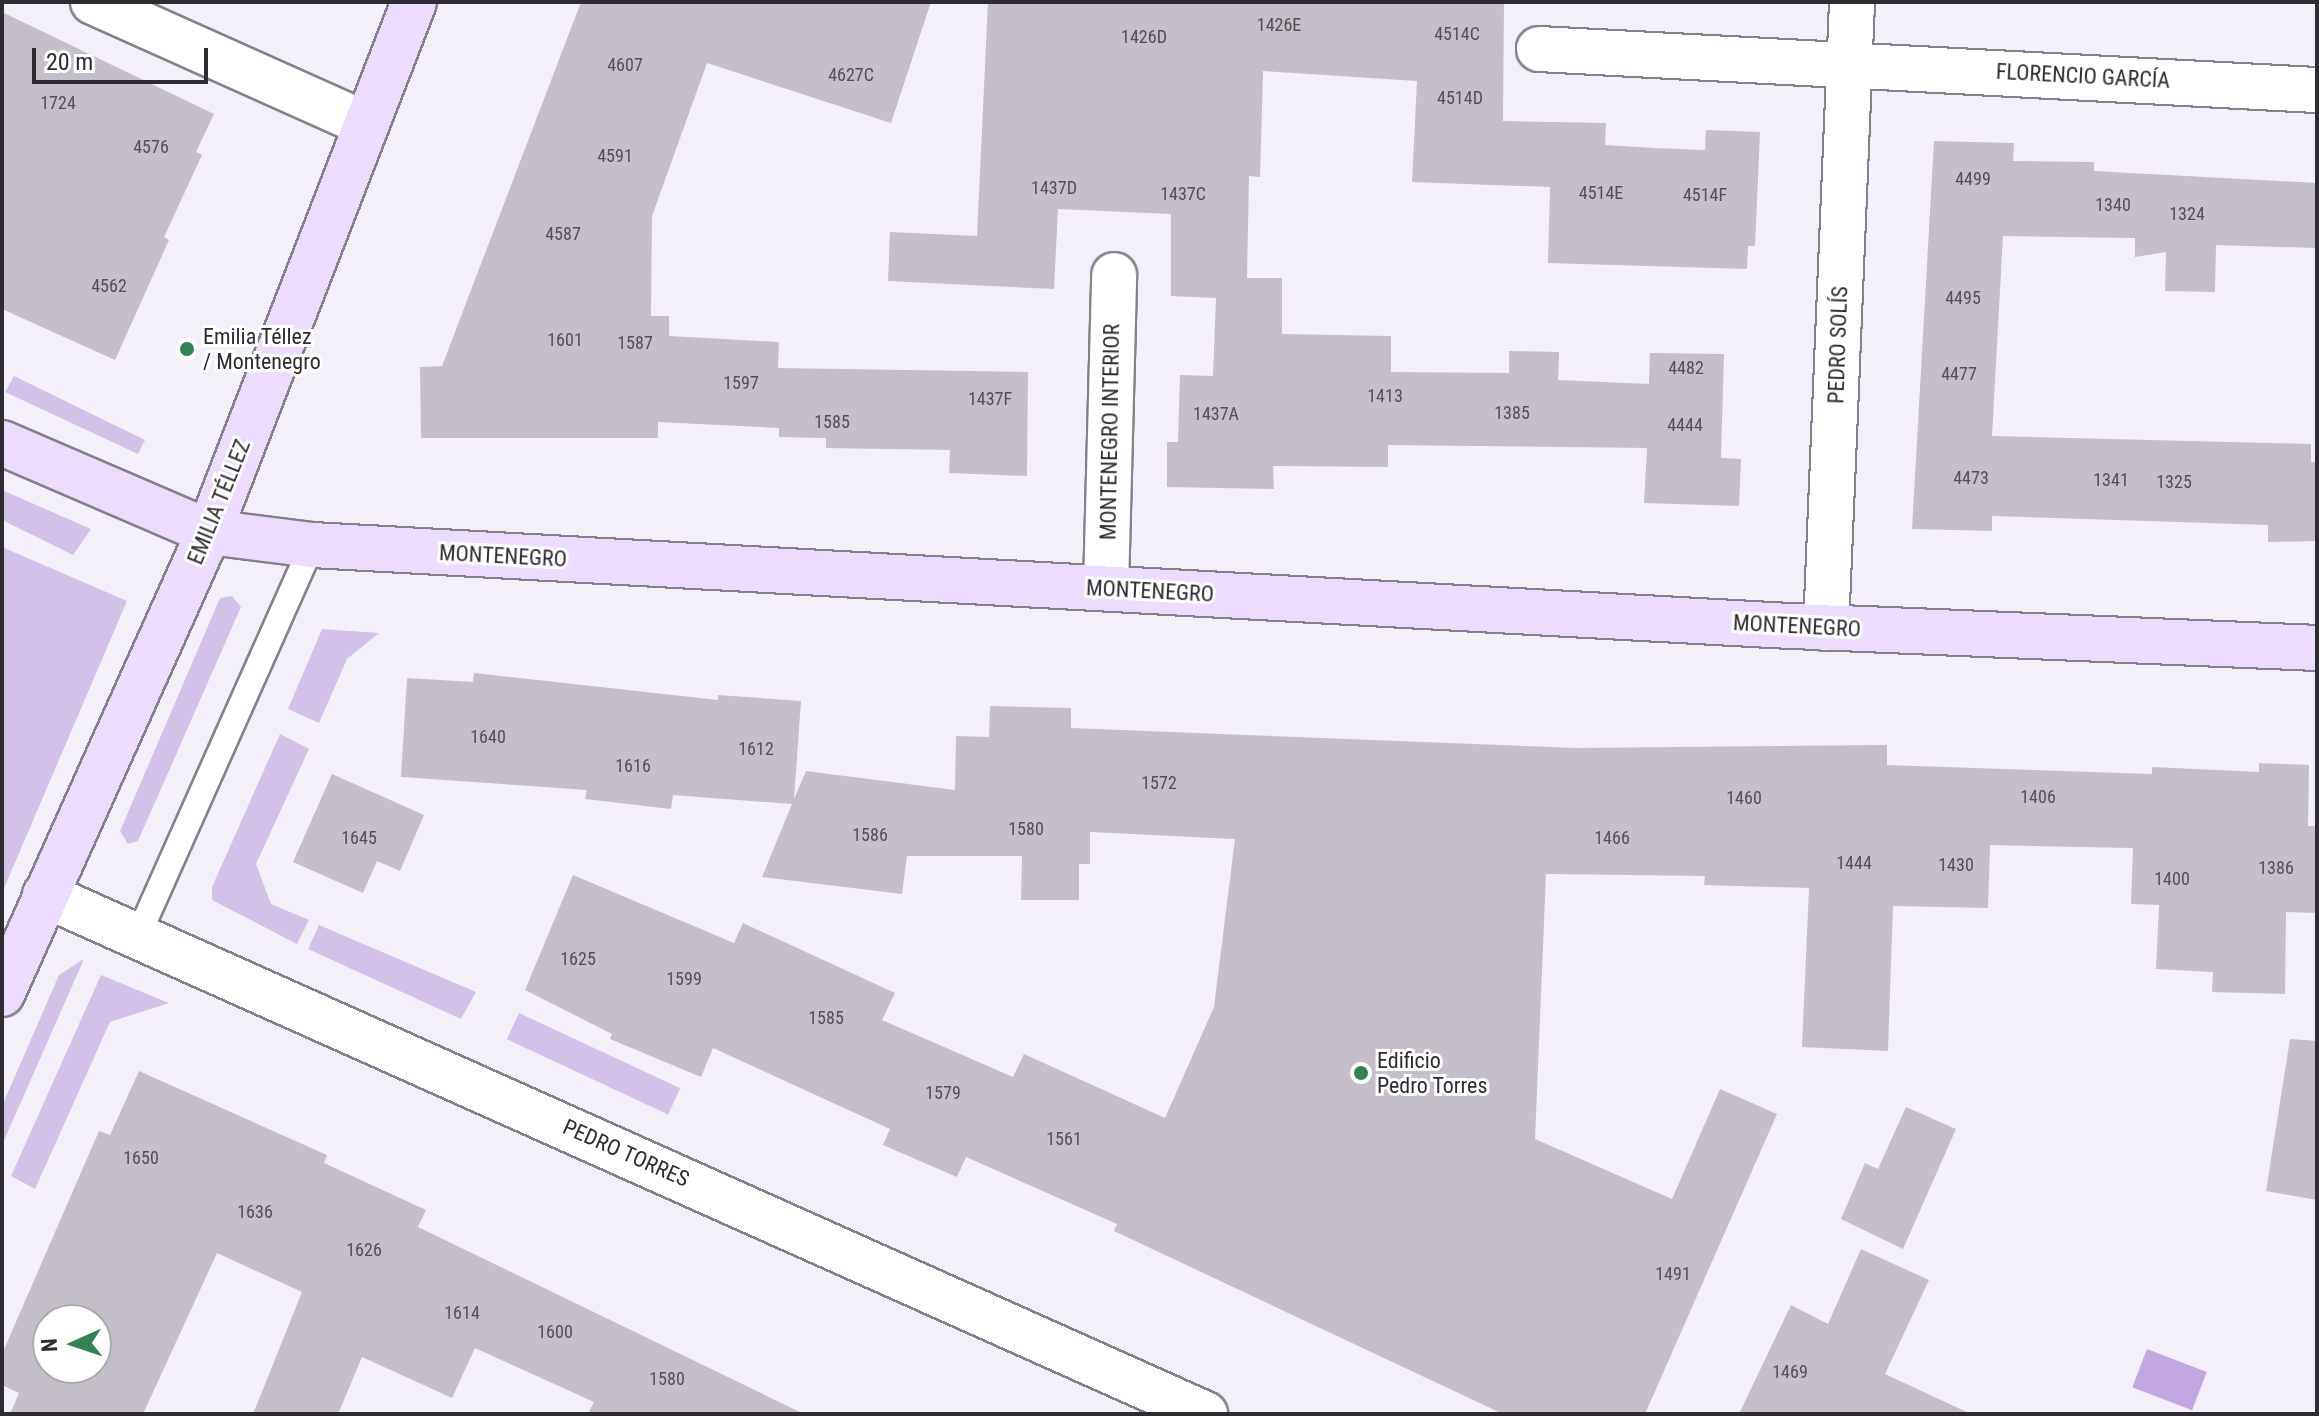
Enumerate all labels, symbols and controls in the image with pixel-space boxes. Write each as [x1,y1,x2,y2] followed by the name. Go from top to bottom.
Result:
[1257,14,1301,36] house number: 1426E
[1434,23,1480,45] house number: 4514C
[1121,26,1167,48] house number: 1426D
[36,32,212,82] scale bar
[46,48,93,76] text: 20 m
[607,54,643,76] house number: 4607
[1995,58,2171,94] street label: FLORENCIO GARCÍA
[828,64,874,86] house number: 4627C
[1437,87,1483,109] house number: 4514D
[40,92,76,114] house number: 1724
[133,136,169,158] house number: 4576
[597,145,633,167] house number: 4591
[1955,168,1991,190] house number: 4499
[1031,177,1077,199] house number: 1437D
[1579,182,1623,204] house number: 4514E
[1160,183,1206,205] house number: 1437C
[1683,184,1727,206] house number: 4514F
[2095,194,2131,216] house number: 1340
[2169,203,2205,225] house number: 1324
[545,223,581,245] house number: 4587
[91,275,127,297] house number: 4562
[1823,286,1853,404] street label: PEDRO SOLÍS
[1945,287,1981,309] house number: 4495
[203,323,321,374] place label: Emilia Téllez / Montenegro
[1095,324,1125,540] street label: MONTENEGRO INTERIOR
[547,329,583,351] house number: 1601
[617,332,653,354] house number: 1587
[178,340,196,358] marker: Emilia Téllez / Montenegro
[1668,357,1704,379] house number: 4482
[1941,363,1977,385] house number: 4477
[723,372,759,394] house number: 1597
[1367,385,1403,407] house number: 1413
[968,388,1012,410] house number: 1437F
[1494,402,1530,424] house number: 1385
[1193,403,1239,425] house number: 1437A
[814,411,850,433] house number: 1585
[1667,414,1703,436] house number: 4444
[182,436,256,568] street label: EMILIA TÉLLEZ
[1953,467,1989,489] house number: 4473
[2093,469,2129,491] house number: 1341
[2156,471,2192,493] house number: 1325
[438,539,568,573] street label: MONTENEGRO
[1085,574,1215,608] street label: MONTENEGRO
[1732,609,1862,643] street label: MONTENEGRO
[470,726,506,748] house number: 1640
[738,738,774,760] house number: 1612
[615,755,651,777] house number: 1616
[1141,772,1177,794] house number: 1572
[2020,786,2056,808] house number: 1406
[1726,787,1762,809] house number: 1460
[1008,818,1044,840] house number: 1580
[852,824,888,846] house number: 1586
[341,827,377,849] house number: 1645
[1594,827,1630,849] house number: 1466
[1836,852,1872,874] house number: 1444
[1938,854,1974,876] house number: 1430
[2258,857,2294,879] house number: 1386
[2154,868,2190,890] house number: 1400
[560,948,596,970] house number: 1625
[666,968,702,990] house number: 1599
[808,1007,844,1029] house number: 1585
[1377,1047,1488,1098] place label: Edificio Pedro Torres
[1352,1064,1370,1082] marker: Edificio Pedro Torres
[925,1082,961,1104] house number: 1579
[559,1113,693,1193] street label: PEDRO TORRES
[1046,1128,1082,1150] house number: 1561
[123,1147,159,1169] house number: 1650
[237,1201,273,1223] house number: 1636
[346,1239,382,1261] house number: 1626
[1655,1263,1691,1285] house number: 1491
[444,1302,480,1324] house number: 1614
[32,1304,112,1384] north arrow
[537,1321,573,1343] house number: 1600
[37,1338,62,1353] text: N
[1772,1361,1808,1383] house number: 1469
[649,1368,685,1390] house number: 1580

